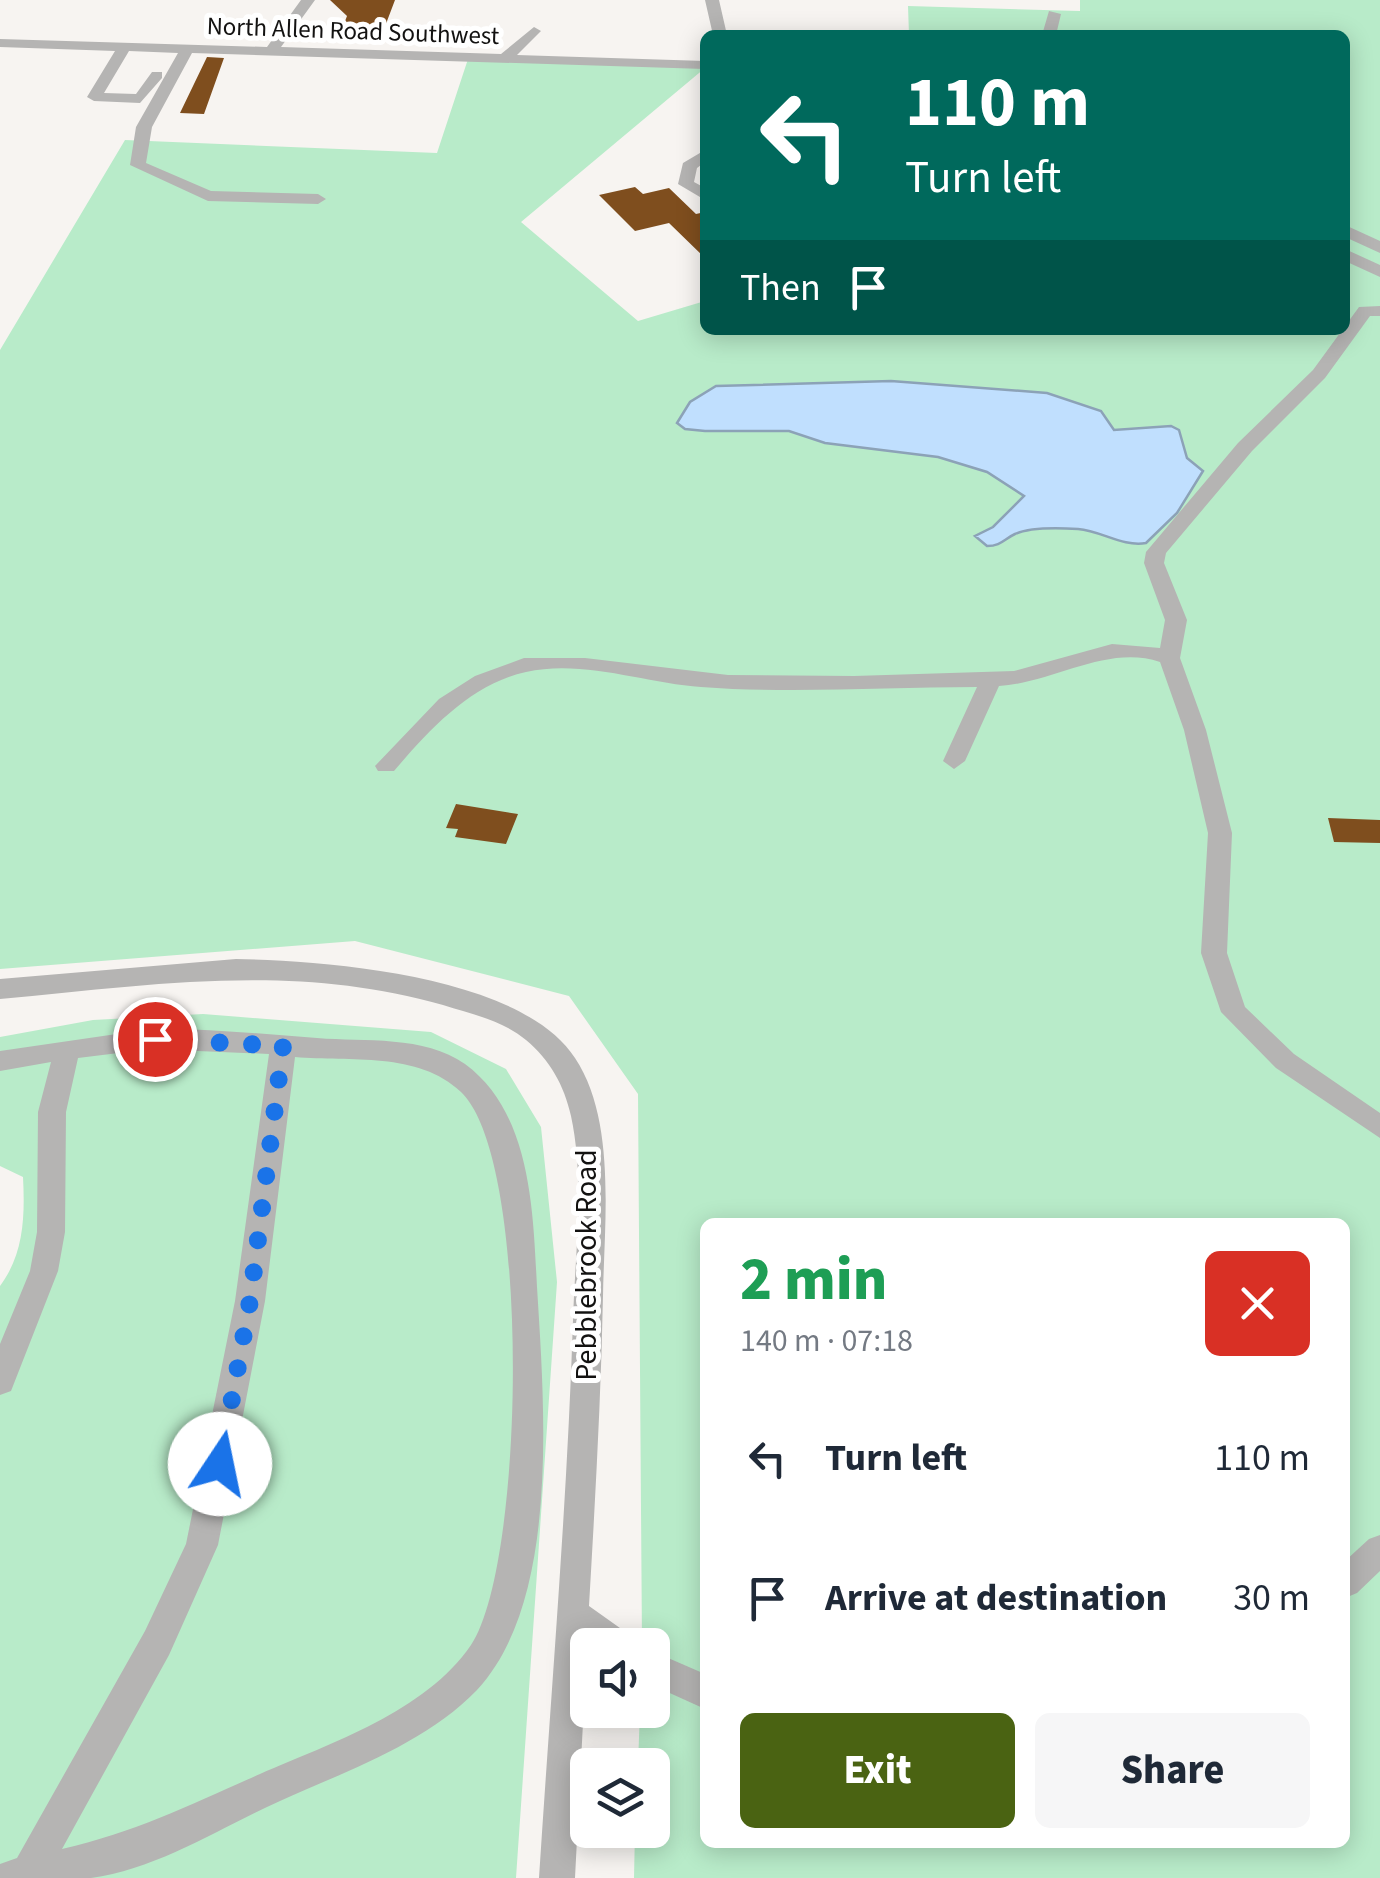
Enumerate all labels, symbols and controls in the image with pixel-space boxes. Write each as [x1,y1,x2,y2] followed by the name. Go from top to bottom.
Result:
[206,8,500,54] street label: North Allen Road Southwest
[905,53,1090,153] text: 110 m
[740,70,870,200] icon: left
[905,146,1061,210] text: Turn left
[841,260,896,315] icon: arrive
[740,261,821,315] text: Then
[113,997,198,1082] pin
[128,1012,183,1067] icon: arrive
[565,1149,608,1381] street label: Pebblebrook Road
[740,1238,887,1323] text: 2 min
[1205,1251,1310,1356] button: close
[740,1318,913,1364] text: 140 m · 07:18
[168,1412,272,1516] position arrow
[740,1431,795,1486] icon: left
[825,1431,967,1485] text: Turn left
[1214,1431,1310,1485] text: 110 m
[740,1571,795,1626] icon: arrive
[825,1571,1167,1625] text: Arrive at destination
[1233,1571,1310,1625] text: 30 m
[570,1628,670,1848] map controls
[570,1628,670,1728] button: sound
[740,1713,1015,1828] button: Exit
[1035,1713,1310,1828] button: Share
[570,1748,670,1848] button: layers

